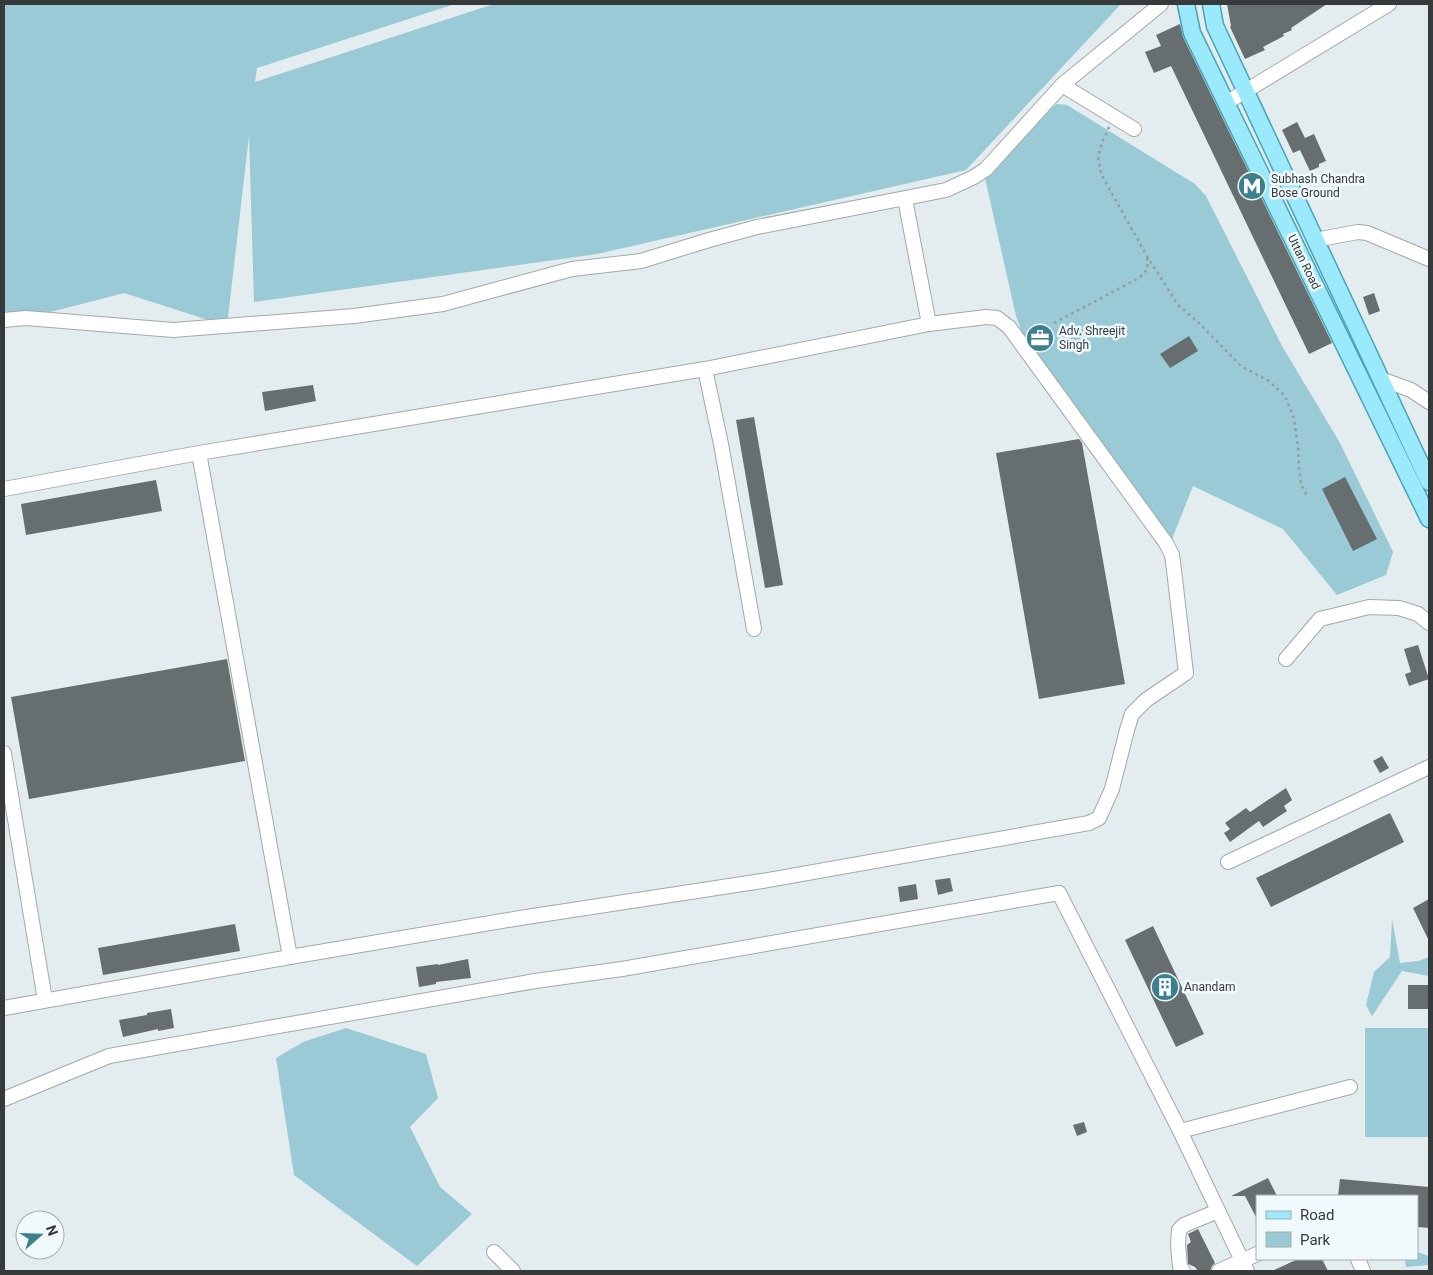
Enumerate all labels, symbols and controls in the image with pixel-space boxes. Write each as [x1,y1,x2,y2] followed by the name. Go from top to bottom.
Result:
[1237,171,1267,201] metro station icon: Subhash Chandra Bose Ground
[1271,172,1365,200] place label: Subhash Chandra Bose Ground
[1285,232,1323,292] street label: Uttan Road
[1025,323,1055,353] office icon: Adv. Shreejit Singh
[1059,324,1125,352] place label: Adv. Shreejit Singh
[1150,972,1180,1002] building icon: Anandam
[1184,980,1235,994] place label: Anandam
[1256,1195,1418,1260] legend
[1300,1206,1334,1224] text: Road
[15,1210,65,1260] north arrow
[43,1223,61,1238] text: N
[1300,1231,1331,1249] text: Park

